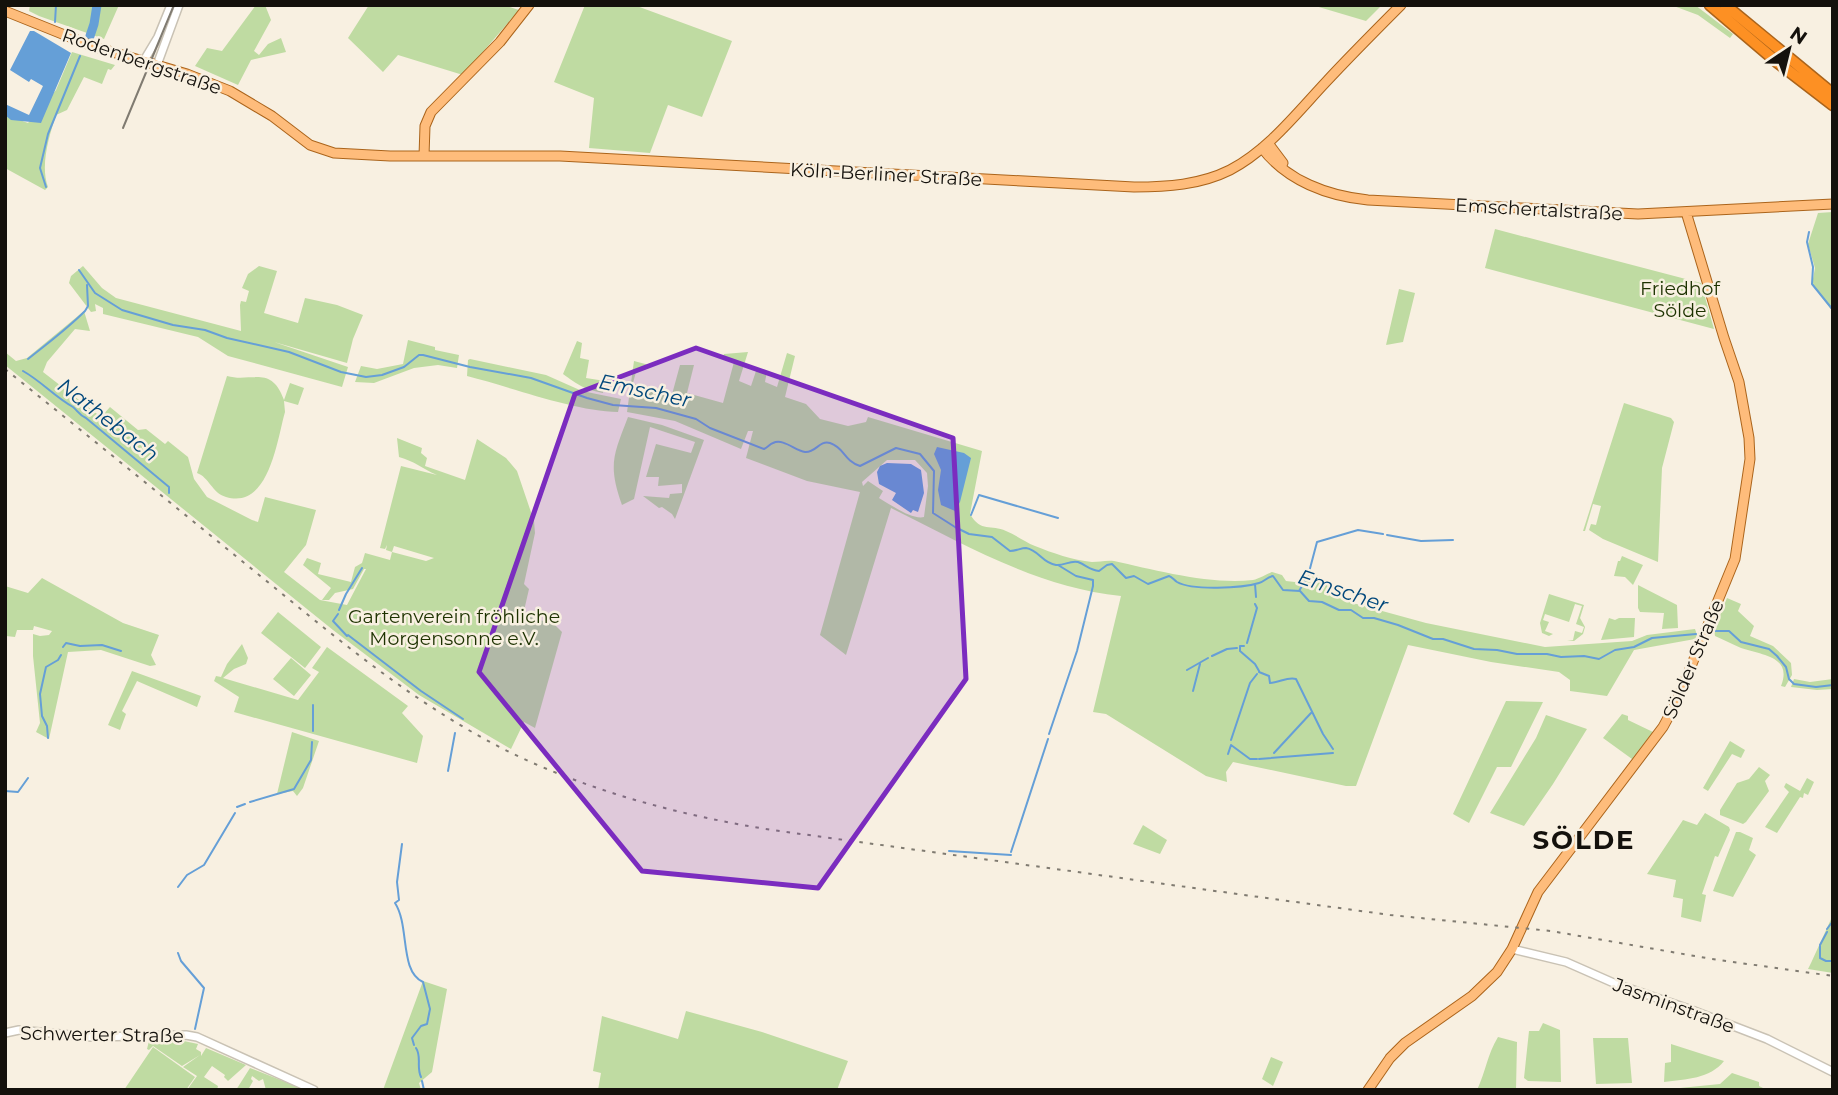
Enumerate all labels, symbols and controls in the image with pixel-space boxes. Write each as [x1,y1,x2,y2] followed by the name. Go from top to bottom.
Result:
[1754,14,1824,84] north arrow
[1786,22,1811,49] text: N
[59,23,224,100] street label: Rodenbergstraße
[789,158,983,191] street label: Köln-Berliner Straße
[1455,194,1623,225] street label: Emschertalstraße
[1640,277,1722,322] park label: Friedhof Sölde
[597,369,694,413] water label: Emscher
[53,372,164,467] water label: Nathebach
[1295,563,1392,618] water label: Emscher
[1658,596,1729,722] street label: Sölder Straße
[348,605,560,650] park label: Gartenverein fröhliche Morgensonne e.V.
[1532,824,1636,856] district label: SÖLDE
[1609,973,1738,1038] street label: Jasminstraße
[20,1022,184,1047] street label: Schwerter Straße

